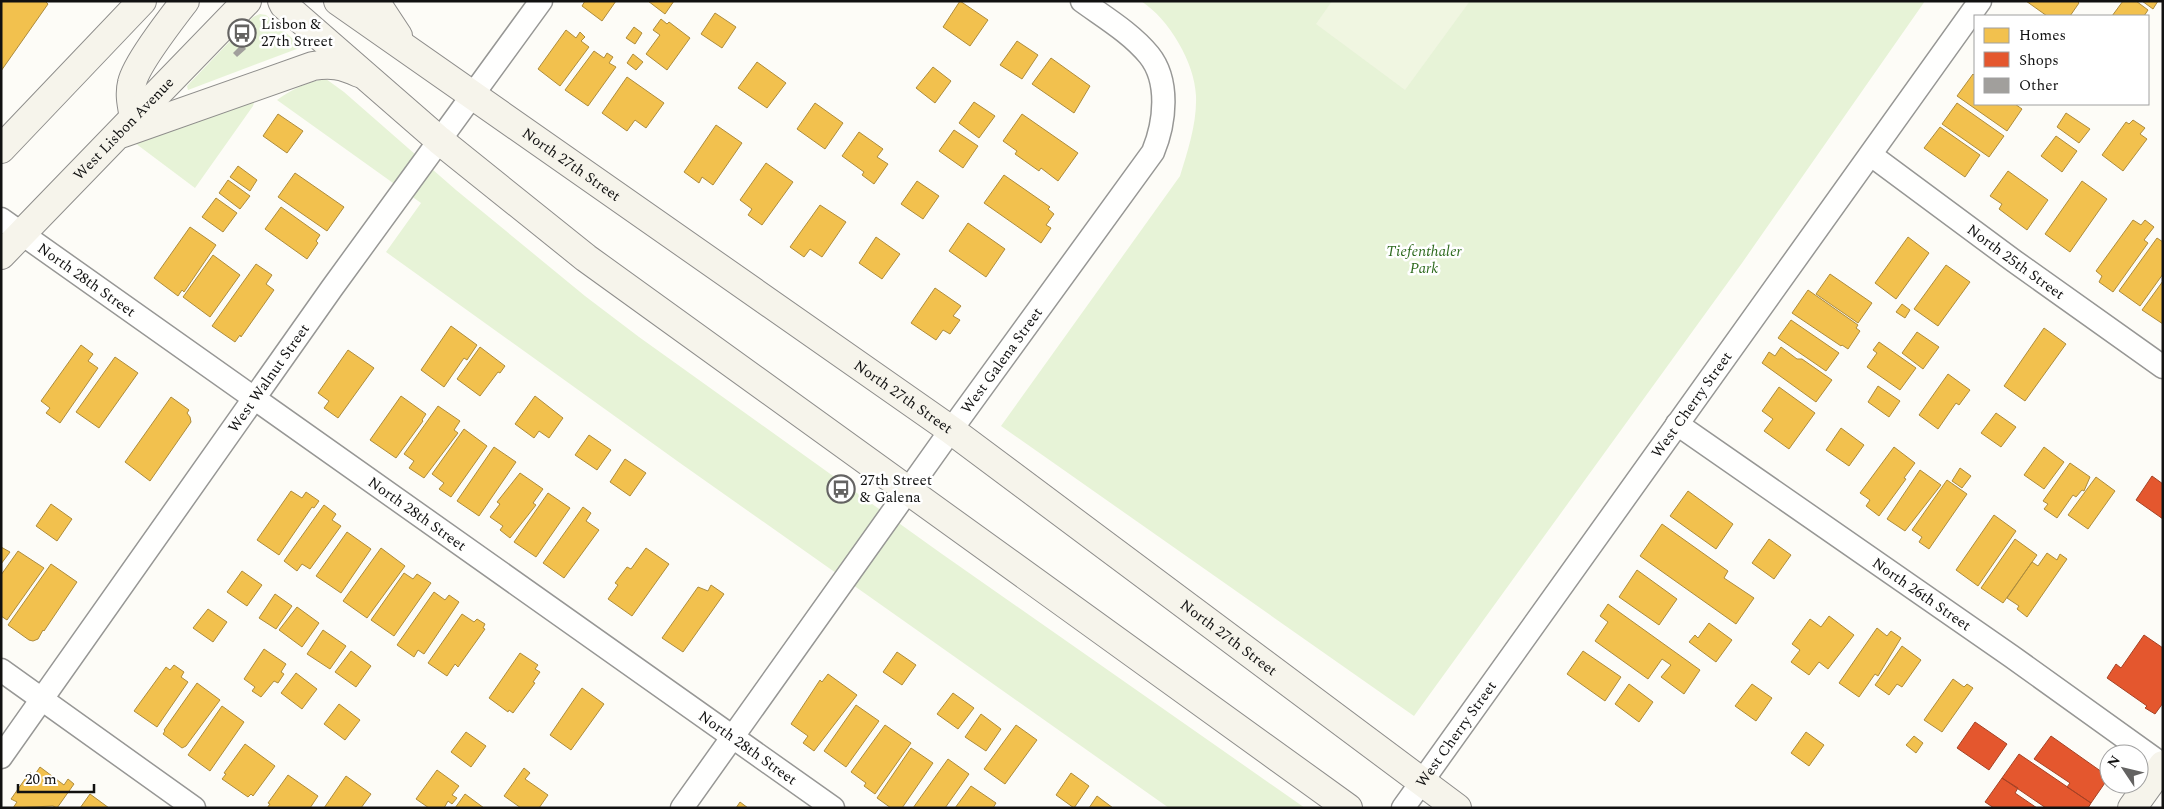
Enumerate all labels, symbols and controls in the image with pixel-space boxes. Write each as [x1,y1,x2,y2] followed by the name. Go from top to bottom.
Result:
[261,13,333,53] place label: Lisbon & 27th Street
[1974,15,2149,105] legend
[227,18,257,48] bus stop icon: Lisbon & 27th Street
[2019,24,2066,47] text: Homes
[2019,49,2059,72] text: Shops
[68,72,179,186] street label: West Lisbon Avenue
[2019,74,2058,97] text: Other
[517,122,626,207] street label: North 27th Street
[1962,218,2070,305] street label: North 25th Street
[33,237,141,323] street label: North 28th Street
[1386,240,1463,280] park label: Tiefenthaler Park
[955,302,1048,418] street label: West Galena Street
[222,319,315,437] street label: West Walnut Street
[1645,346,1738,463] street label: West Cherry Street
[849,354,957,439] street label: North 27th Street
[860,469,932,509] place label: 27th Street & Galena
[363,471,471,557] street label: North 28th Street
[826,474,856,504] bus stop icon: 27th Street & Galena
[1867,551,1976,637] street label: North 26th Street
[1175,594,1282,682] street label: North 27th Street
[1410,676,1502,792] street label: West Cherry Street
[694,705,802,791] street label: North 28th Street
[2099,744,2149,794] north arrow
[2102,751,2126,773] text: N
[18,762,94,794] scale bar
[25,768,57,791] text: 20 m

